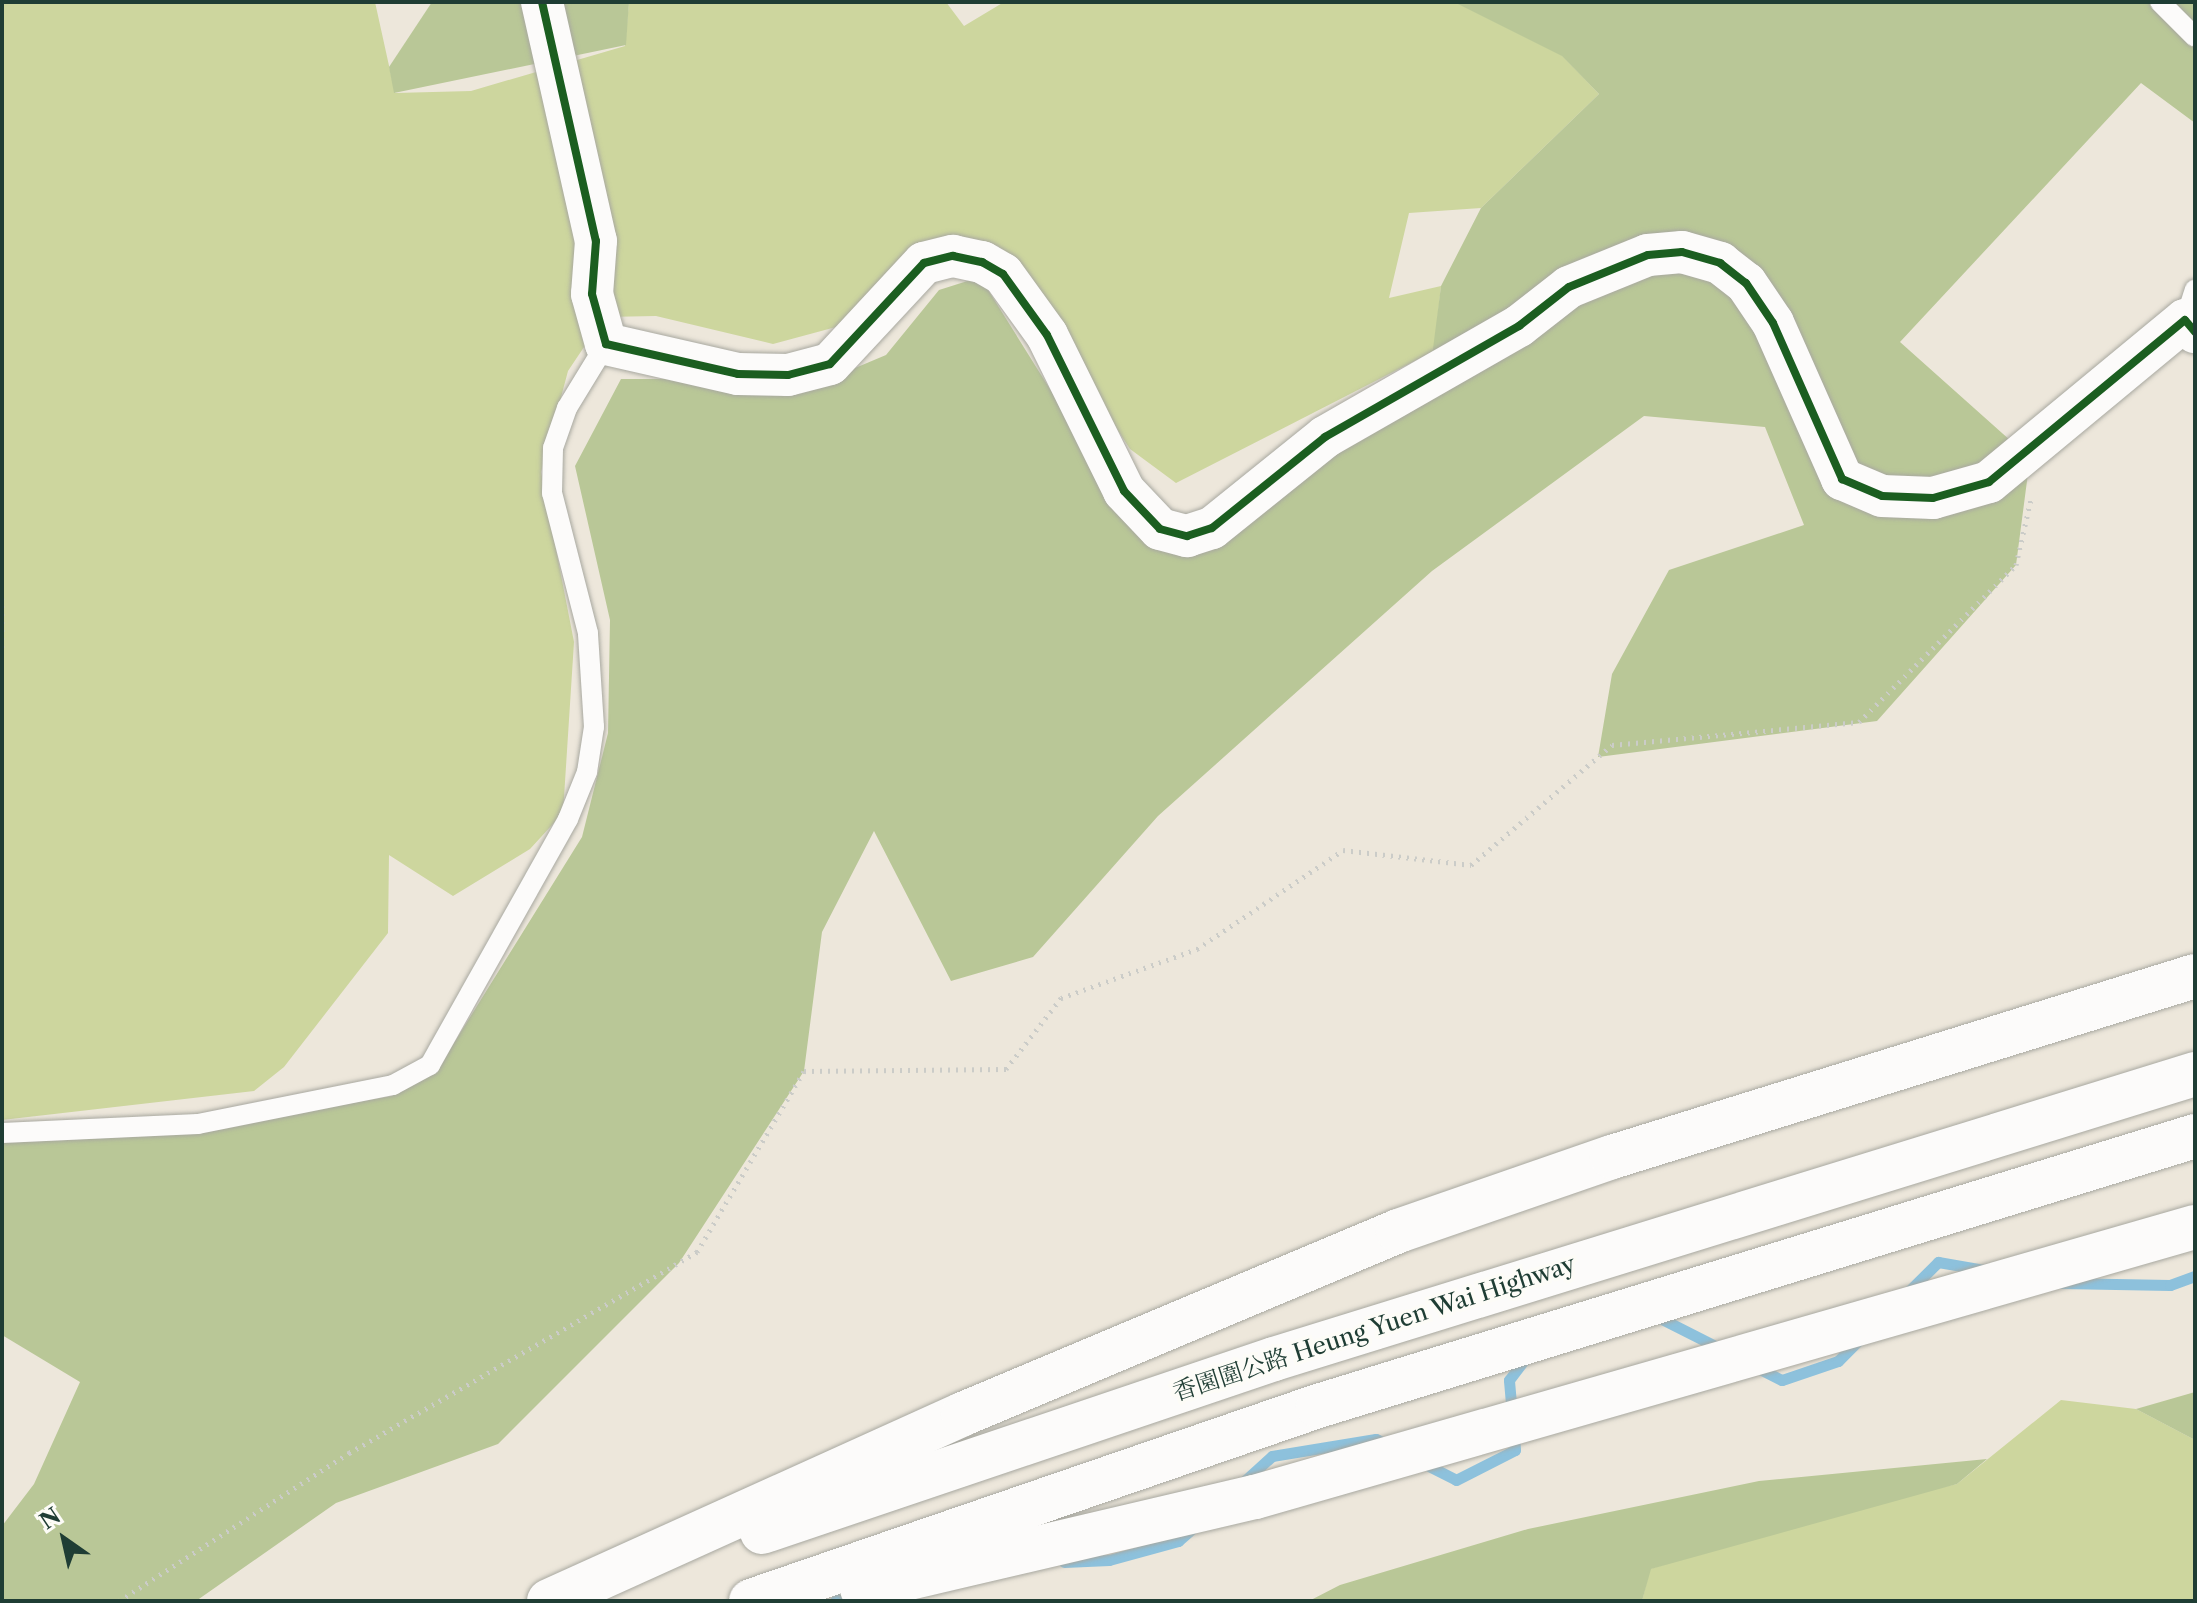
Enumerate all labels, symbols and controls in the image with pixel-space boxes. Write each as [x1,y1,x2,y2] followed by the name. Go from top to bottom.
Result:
[1168,1249,1580,1407] street label: 香園圍公路 Heung Yuen Wai Highway
[24,1499,104,1579] north arrow
[35,1502,66,1535] text: N

